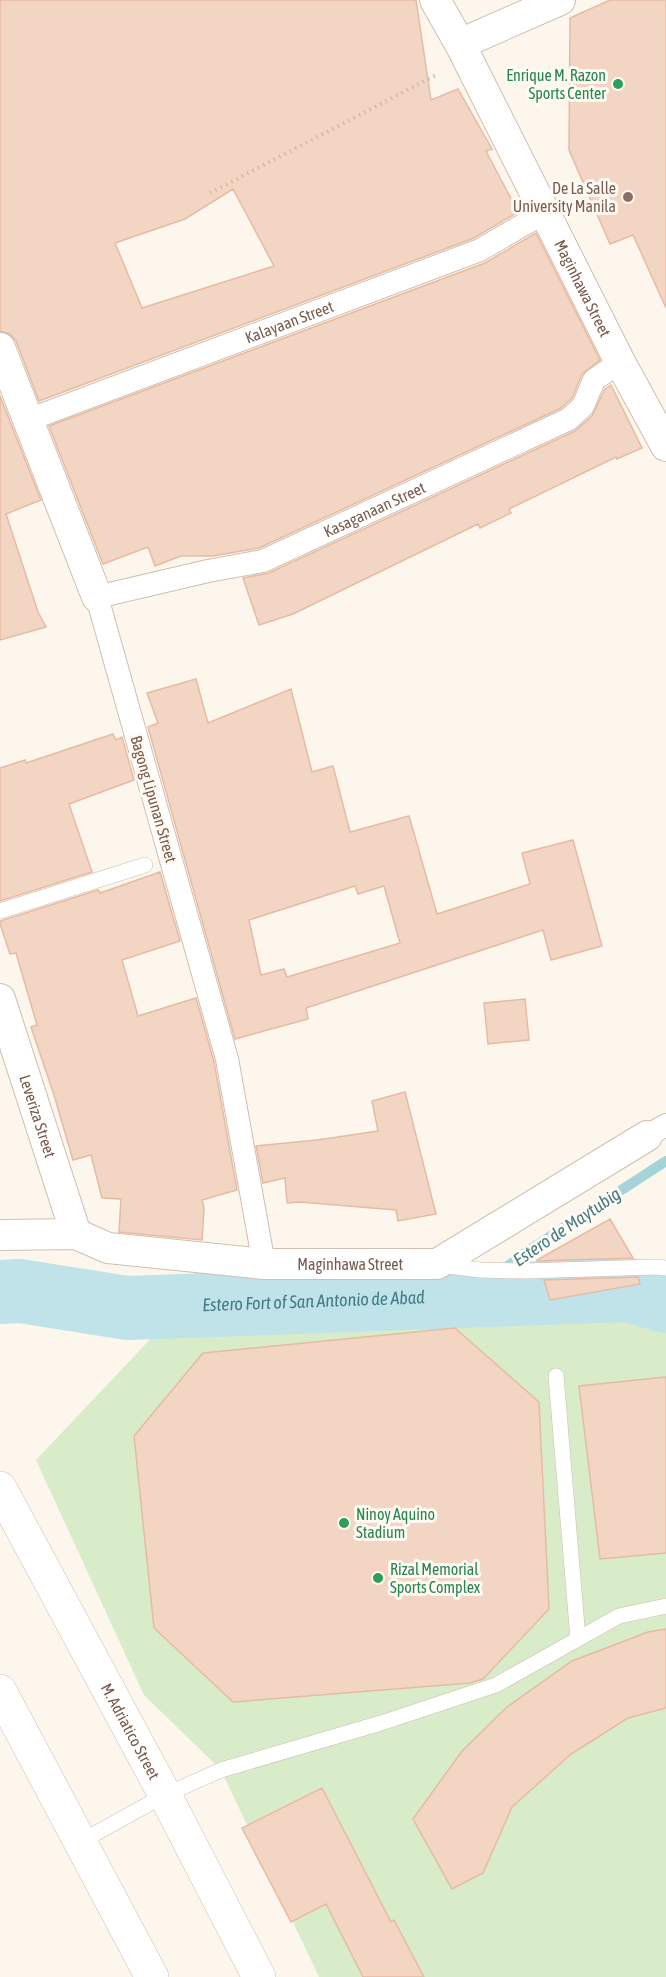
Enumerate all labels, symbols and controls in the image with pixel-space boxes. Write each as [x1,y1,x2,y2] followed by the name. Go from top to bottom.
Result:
[506,66,606,103] place label: Enrique M. Razon Sports Center
[611,77,625,91] marker: Enrique M. Razon Sports Center
[513,179,616,216] place label: De La Salle University Manila
[621,190,635,204] marker: De La Salle University Manila
[551,237,615,340] street label: Maginhawa Street
[242,297,336,347] street label: Kalayaan Street
[321,478,428,541] street label: Kasaganaan Street
[126,733,181,865] street label: Bagong Lipunan Street
[16,1072,60,1160] street label: Leveriza Street
[509,1183,624,1270] water label: Estero de Maytubig
[297,1255,404,1274] street label: Maginhawa Street
[202,1286,426,1315] water label: Estero Fort of San Antonio de Abad
[356,1505,435,1541] place label: Ninoy Aquino Stadium
[337,1516,351,1530] marker: Ninoy Aquino Stadium
[390,1560,481,1597] place label: Rizal Memorial Sports Complex
[371,1571,385,1585] marker: Rizal Memorial Sports Complex
[98,1680,164,1782] street label: M. Adriatico Street

